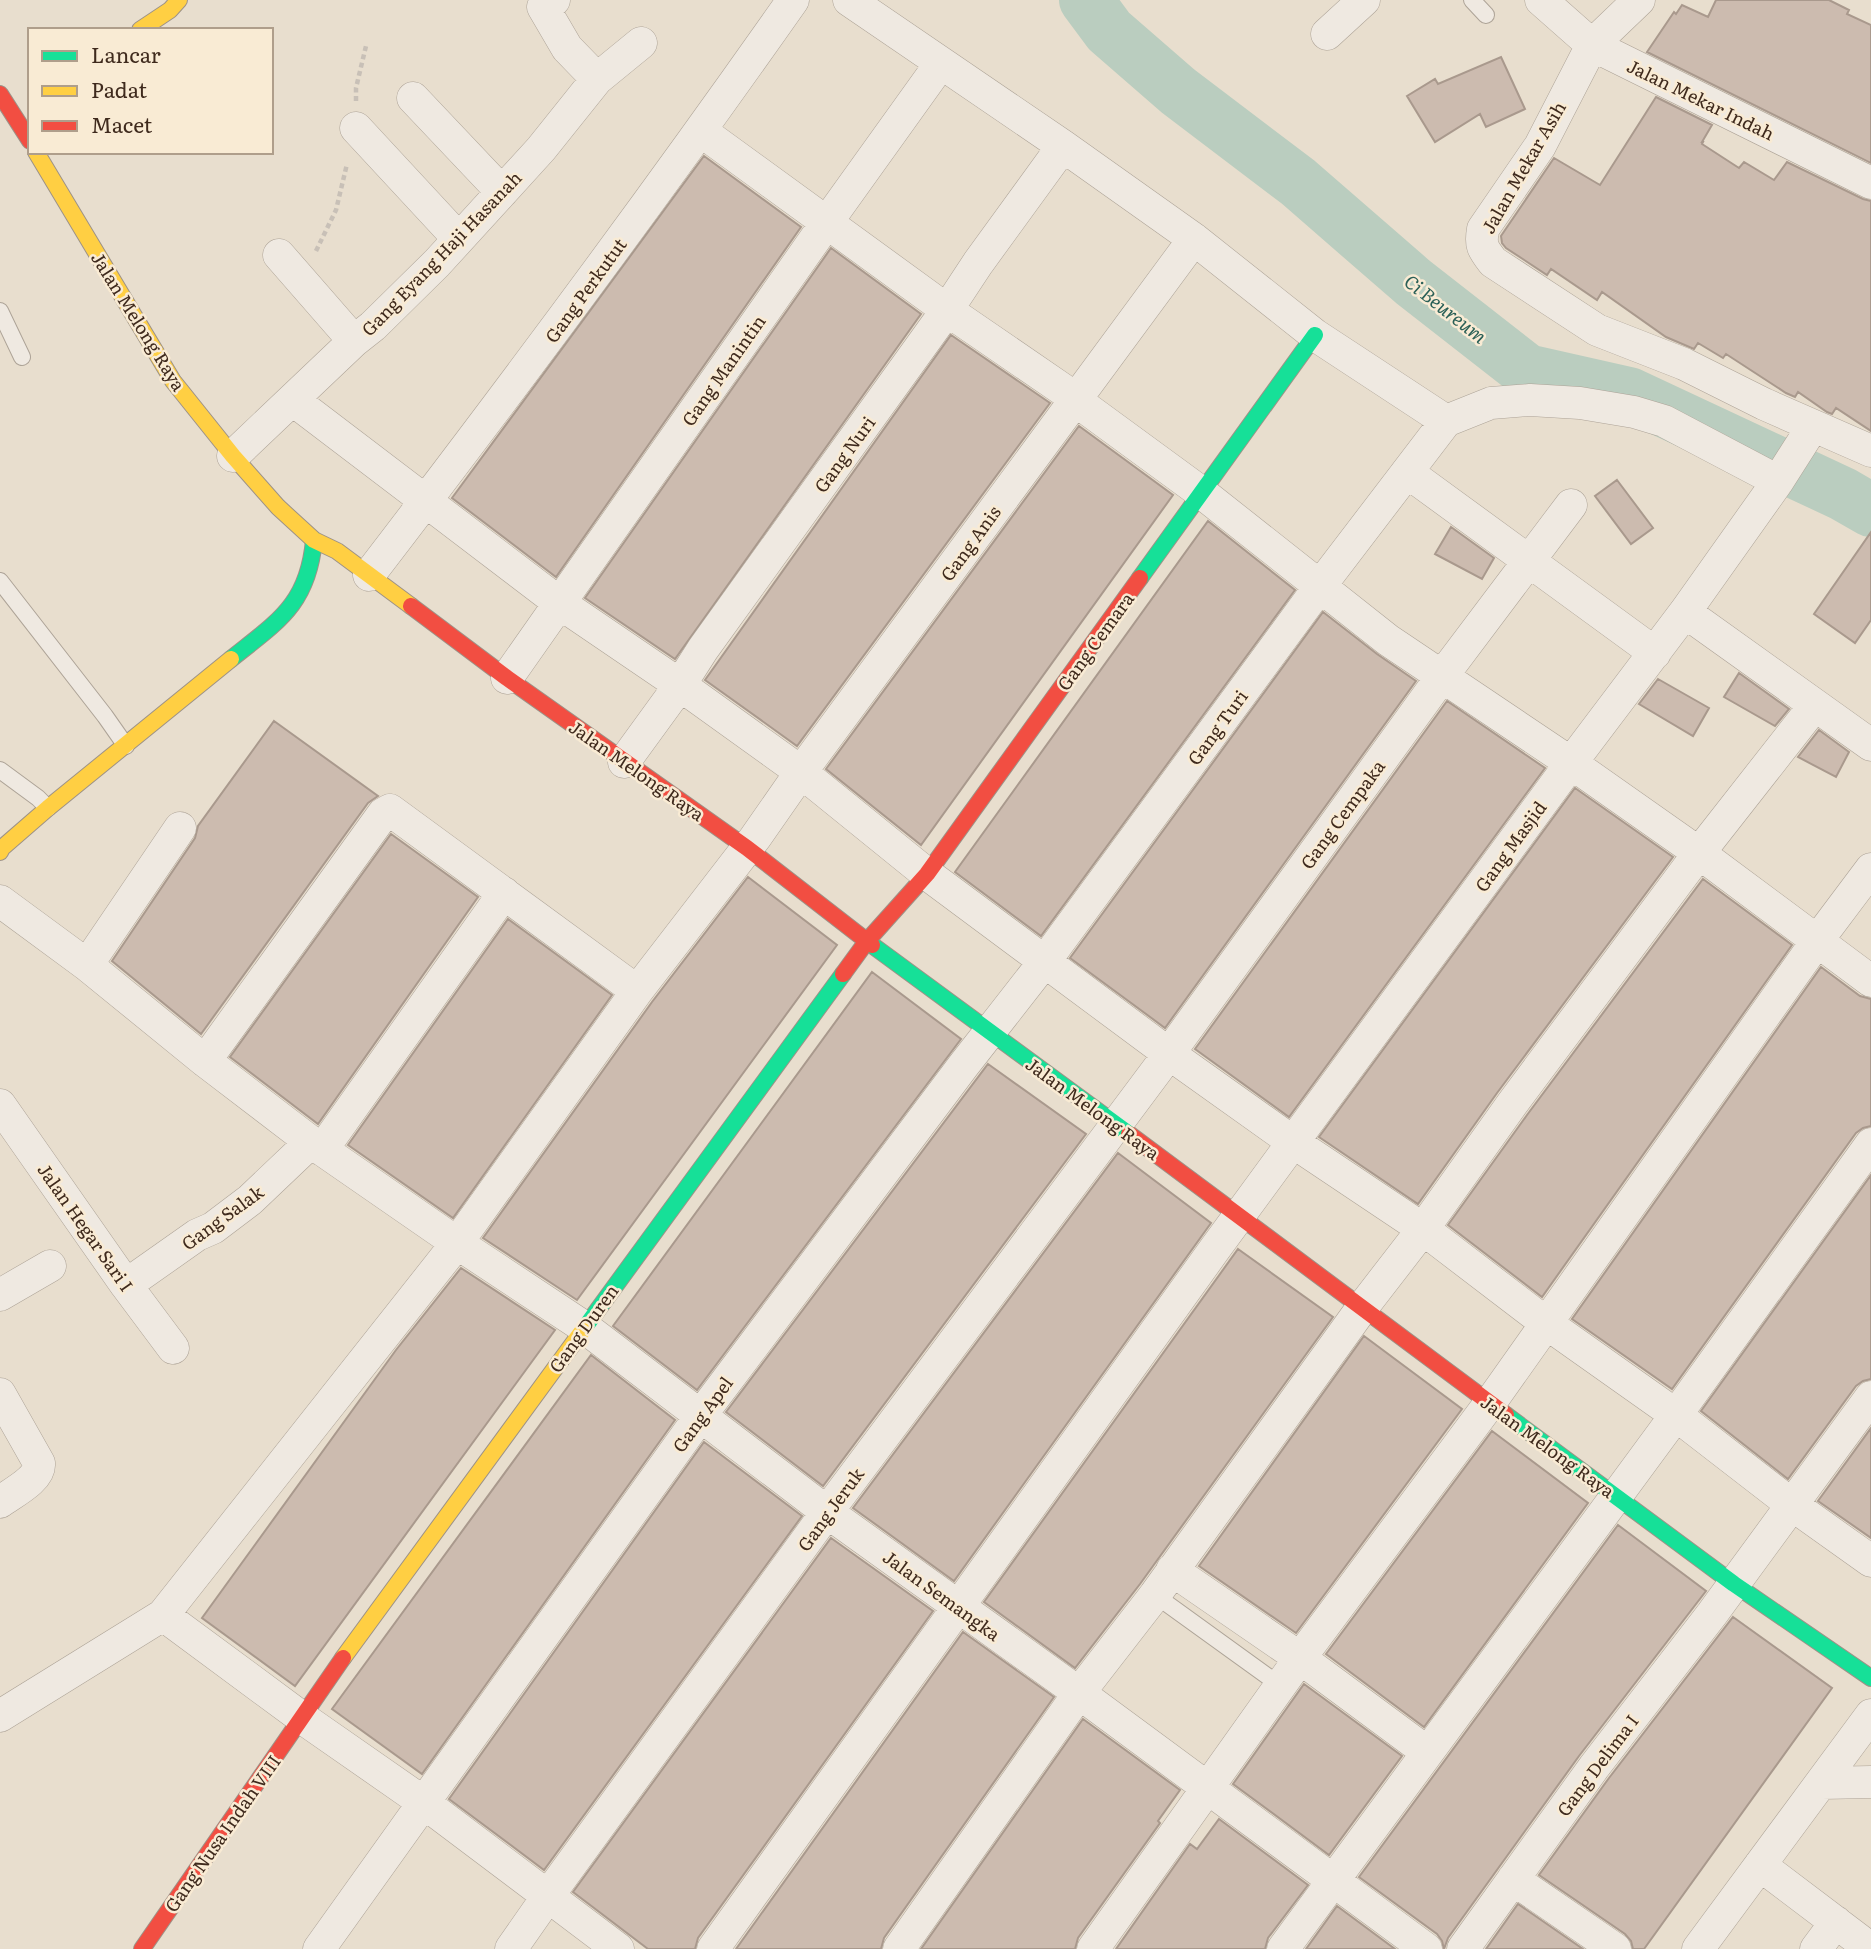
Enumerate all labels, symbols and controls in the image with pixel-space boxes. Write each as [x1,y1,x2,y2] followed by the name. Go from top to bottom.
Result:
[28,28,273,154] legend
[91,38,161,69] text: Lancar
[1623,52,1779,147] street label: Jalan Mekar Indah
[91,73,147,104] text: Padat
[1474,96,1572,238] street label: Jalan Mekar Asih
[91,108,153,139] text: Macet
[355,164,527,342] street label: Gang Eyang Haji Hasanah
[538,231,633,348] street label: Gang Perkutut
[85,246,193,396] street label: Jalan Melong Raya
[1399,267,1493,349] water label: Ci Beureum
[675,309,771,431] street label: Gang Manintin
[807,410,881,498] street label: Gang Nuri
[933,500,1007,586] street label: Gang Anis
[1050,586,1140,696] street label: Gang Cemara
[1180,684,1254,770] street label: Gang Turi
[564,713,710,827] street label: Jalan Melong Raya
[1293,754,1391,874] street label: Gang Cempaka
[1468,795,1552,897] street label: Gang Masjid
[1020,1050,1166,1166] street label: Jalan Melong Raya
[32,1157,140,1297] street label: Jalan Hegar Sari I
[175,1177,269,1256] street label: Gang Salak
[542,1278,624,1378] street label: Gang Duren
[665,1371,739,1457] street label: Gang Apel
[1475,1388,1621,1504] street label: Jalan Melong Raya
[790,1461,870,1557] street label: Gang Jeruk
[878,1543,1007,1647] street label: Jalan Semangka
[1550,1708,1644,1822] street label: Gang Delima I
[157,1749,287,1917] street label: Gang Nusa Indah VIII

